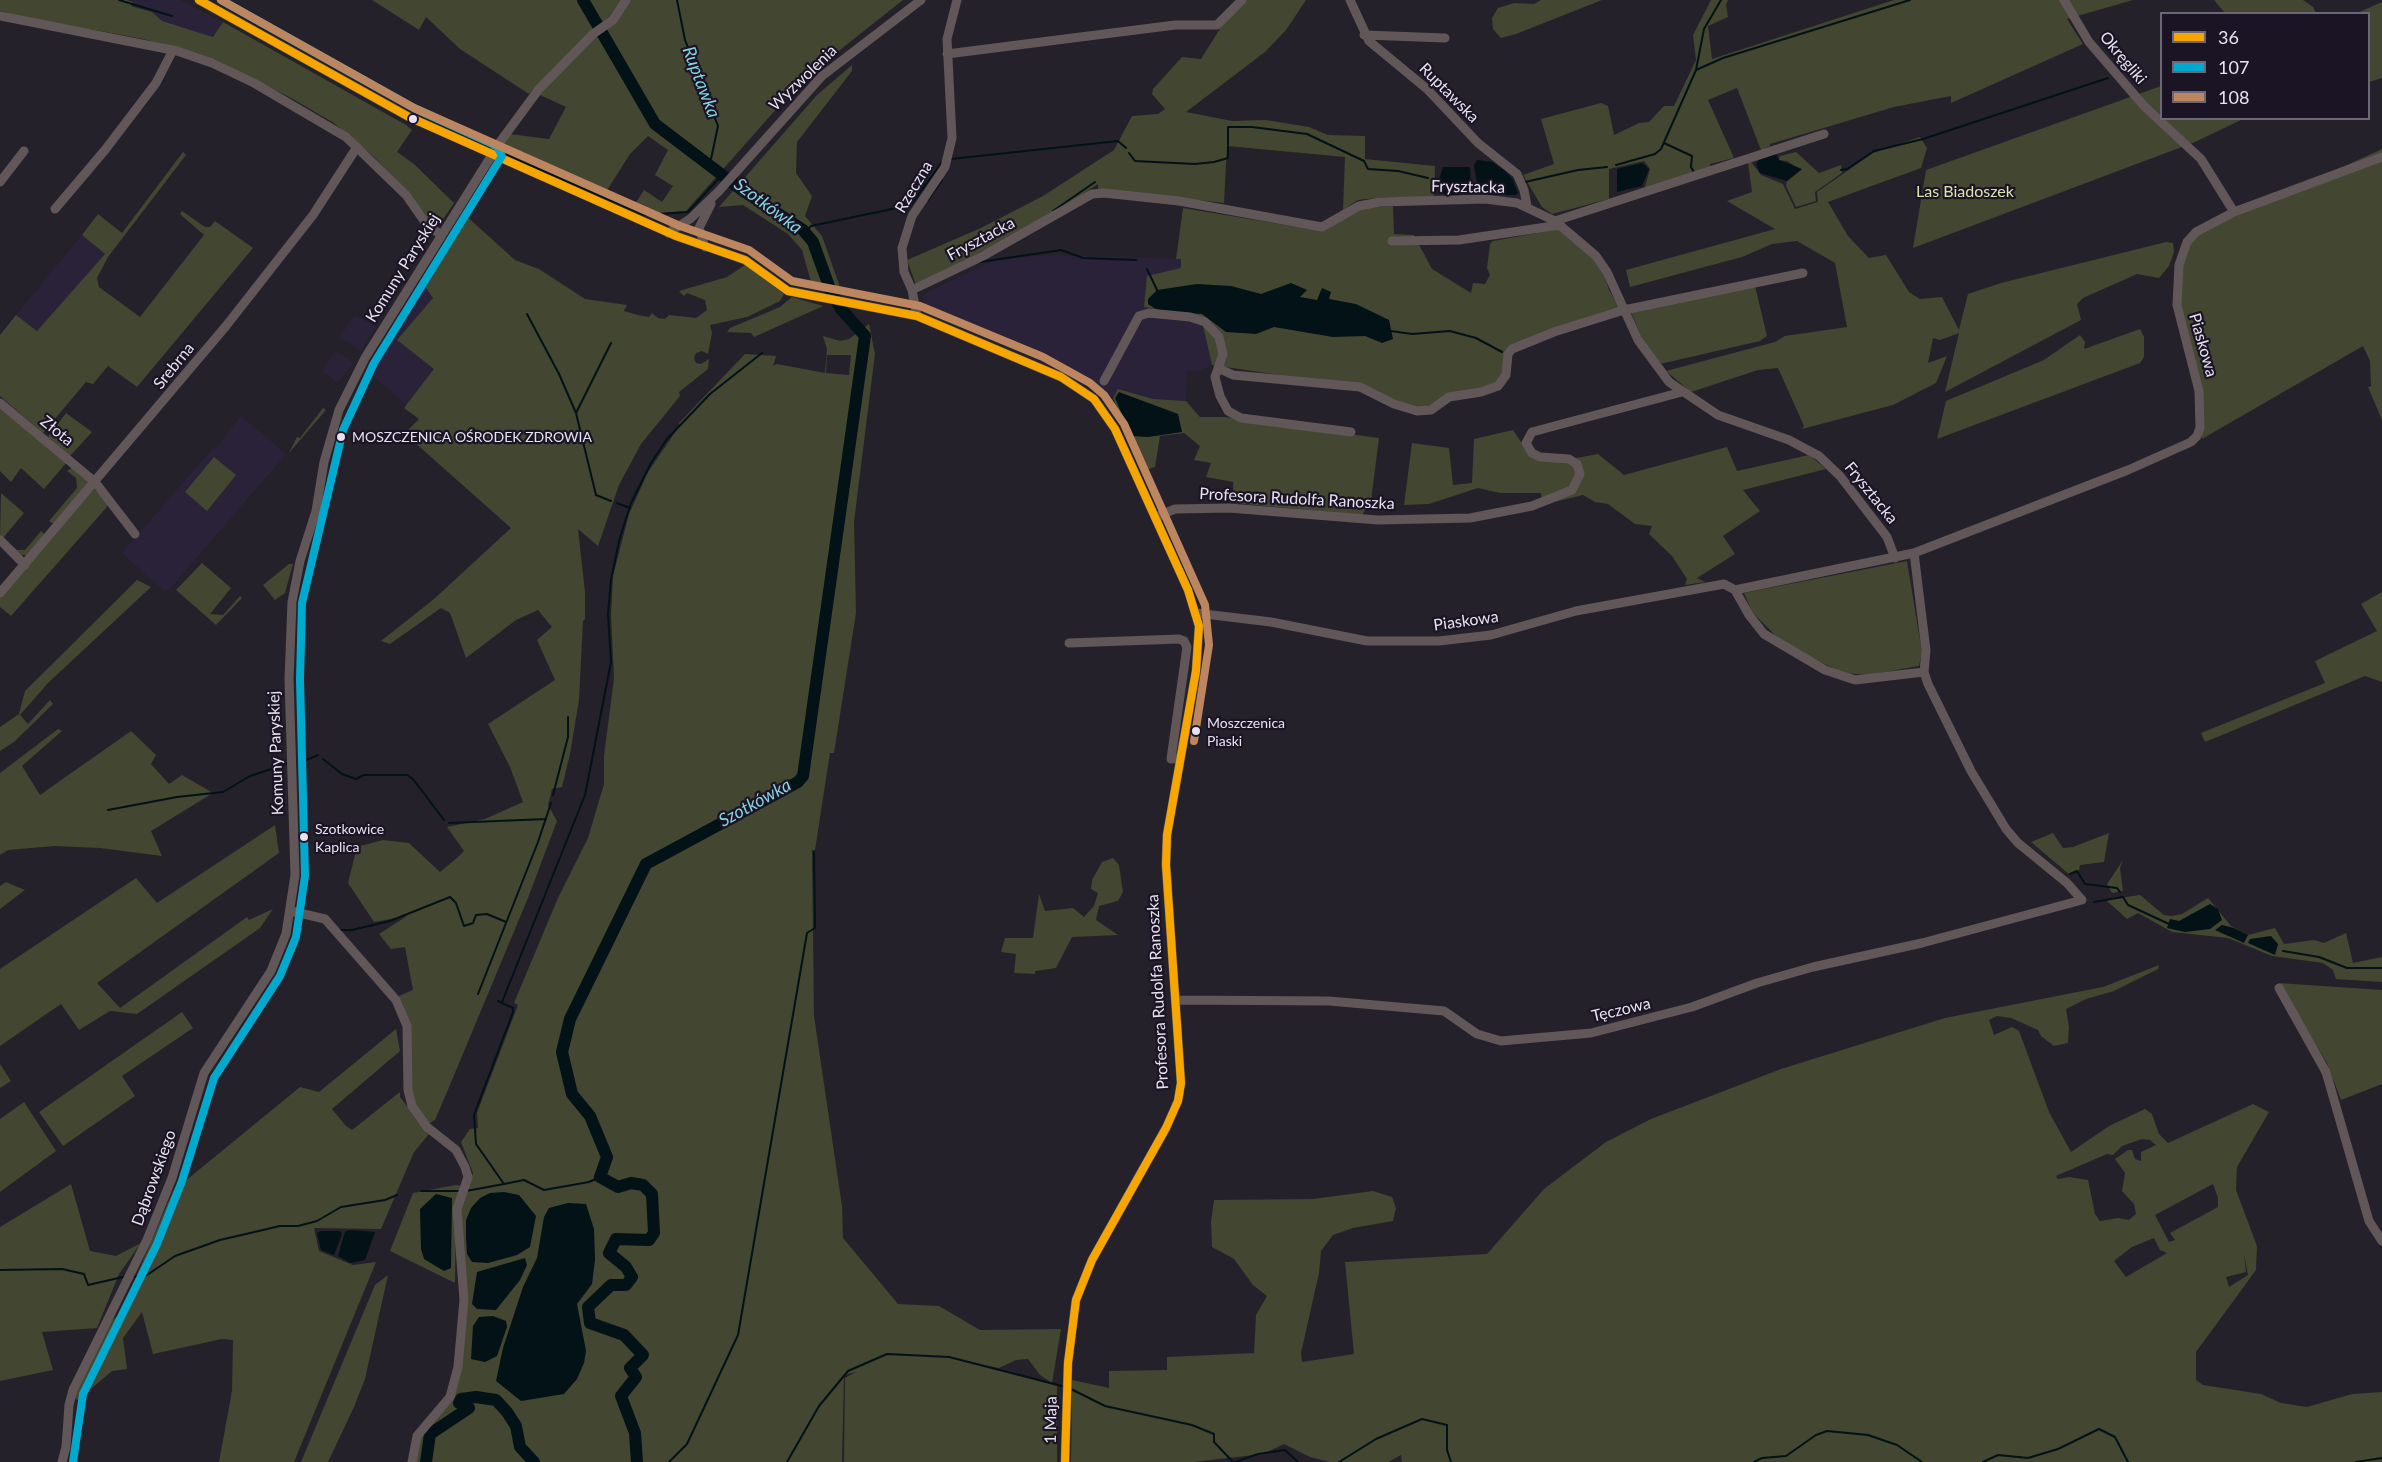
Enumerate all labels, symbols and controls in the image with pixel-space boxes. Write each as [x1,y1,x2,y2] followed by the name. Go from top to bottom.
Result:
[2160,12,2370,120] legend
[2218,26,2239,48] text: 36
[2096,28,2150,88] street label: Okręgliki
[765,41,841,115] street label: Wyzwolenia
[678,43,724,121] water label: Ruptawka
[2218,56,2249,78] text: 107
[1415,59,1483,127] street label: Ruptawska
[2218,86,2249,108] text: 108
[407,113,419,125] unlabelled marker
[891,157,937,217] street label: Rzeczna
[730,173,806,239] water label: Szotkówka
[1431,177,1505,197] street label: Frysztacka
[1916,182,2014,202] park label: Las Biadoszek
[362,210,444,326] street label: Komuny Paryskiej
[944,213,1018,265] street label: Frysztacka
[2185,311,2221,379] street label: Piaskowa
[150,339,198,393] street label: Srebrna
[37,412,77,450] street label: Złota
[352,429,592,445] place label: MOSZCZENICA OŚRODEK ZDROWIA
[335,431,347,443] marker: MOSZCZENICA OŚRODEK ZDROWIA
[1840,458,1902,528] street label: Frysztacka
[1199,484,1395,514] street label: Profesora Rudolfa Ranoszka
[1432,607,1500,635] street label: Piaskowa
[264,690,288,816] street label: Komuny Paryskiej
[1207,715,1285,748] place label: Moszczenica Piaski
[1190,725,1202,737] marker: Moszczenica Piaski
[715,774,795,832] water label: Szotkówka
[315,821,384,854] place label: Szotkowice Kaplica
[298,831,310,843] marker: Szotkowice Kaplica
[1143,894,1173,1090] street label: Profesora Rudolfa Ranoszka
[1590,994,1652,1026] street label: Tęczowa
[128,1128,180,1228] street label: Dąbrowskiego
[1041,1396,1061,1444] street label: 1 Maja

